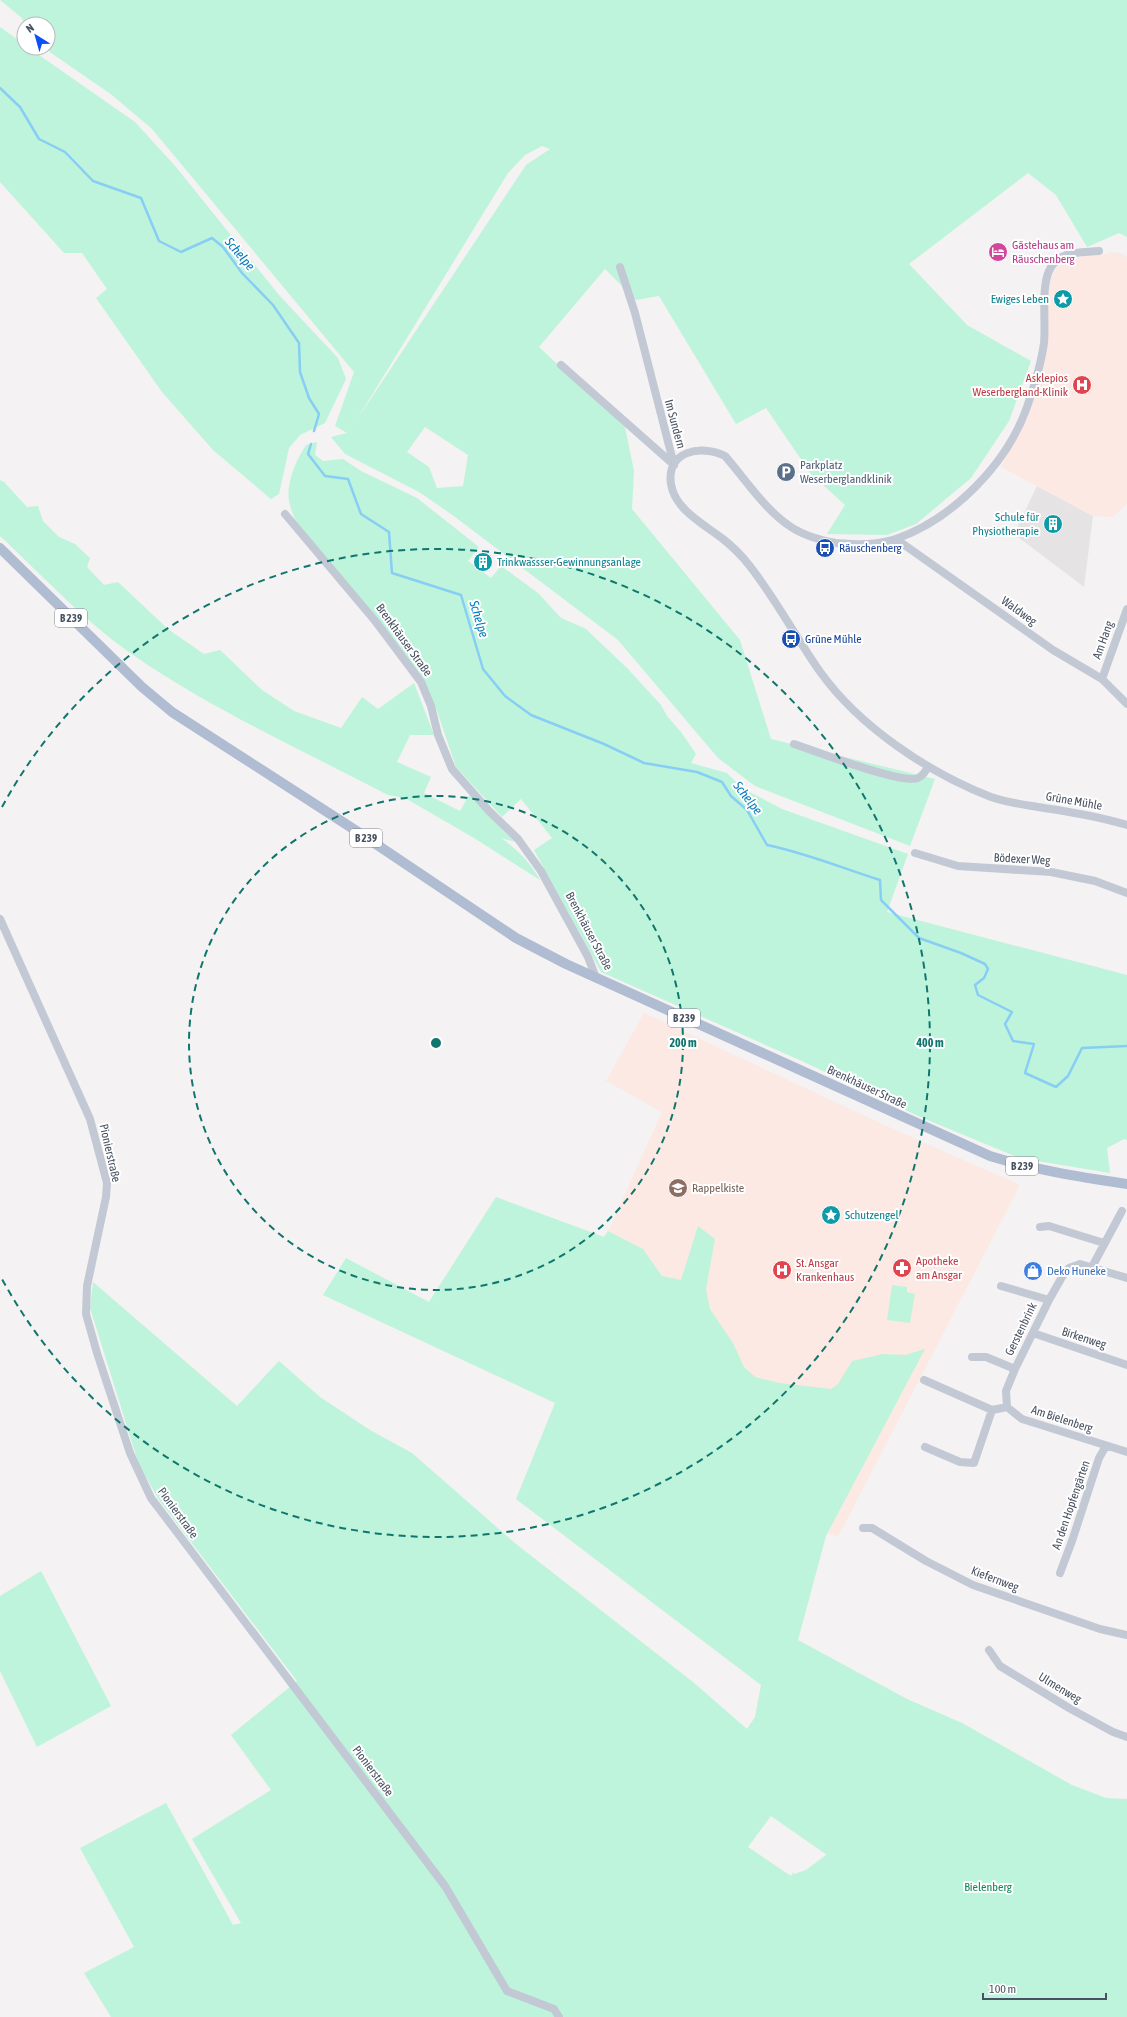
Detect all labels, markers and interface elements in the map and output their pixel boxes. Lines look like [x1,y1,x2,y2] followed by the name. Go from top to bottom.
[16,16,56,56] north arrow
[24,21,36,35] text: N
[221,234,258,273] water label: Schelpe
[1012,238,1075,266] place label: Gästehaus am Räuschenberg
[987,241,1009,263] hotel icon: Gästehaus am Räuschenberg
[1052,288,1074,310] place icon: Ewiges Leben
[991,292,1049,306] place label: Ewiges Leben
[973,371,1069,399] place label: Asklepios Weserbergland-Klinik
[1071,374,1093,396] hospital icon: Asklepios Weserbergland-Klinik
[662,398,688,450] street label: Im Sundern
[800,458,893,486] place label: Parkplatz Weserberglandklinik
[775,461,797,483] parking icon: Parkplatz Weserberglandklinik
[972,510,1039,538] place label: Schule für Physiotherapie
[1042,513,1064,535] building icon: Schule für Physiotherapie
[814,537,836,559] bus stop icon: Räuschenberg
[839,541,902,555] place label: Räuschenberg
[472,551,494,573] building icon: Trinkwassser-Gewinnungsanlage
[497,555,641,569] place label: Trinkwassser-Gewinnungsanlage
[999,593,1040,629] street label: Waldweg
[466,598,492,639] water label: Schelpe
[373,601,435,679] street label: Brenkhäuser Straße
[55,609,87,627] road number: B 239
[1090,618,1117,661] street label: Am Hang
[780,628,802,650] bus stop icon: Grüne Mühle
[805,632,862,646] place label: Grüne Mühle
[730,778,766,818] water label: Schelpe
[1045,789,1103,813] street label: Grüne Mühle
[350,829,382,847] road number: B 239
[993,851,1051,868] street label: Bödexer Weg
[563,890,615,972] street label: Brenkhäuser Straße
[668,1009,700,1027] road number: B 239
[429,1036,443,1050] centre of rings
[669,1036,697,1050] text: 200 m
[915,1036,944,1050] text: 400 m
[825,1062,909,1112] street label: Brenkhäuser Straße
[97,1123,123,1183] street label: Pionierstraße
[1006,1157,1038,1175] road number: B 239
[667,1177,689,1199] school or university icon: Rappelkiste
[692,1181,744,1195] place label: Rappelkiste
[820,1204,842,1226] place icon: Schutzengel
[845,1208,899,1222] place label: Schutzengel
[916,1254,962,1282] place label: Apotheke am Ansgar
[796,1256,854,1284] place label: St. Ansgar Krankenhaus
[891,1257,913,1279] pharmacy icon: Apotheke am Ansgar
[771,1259,793,1281] hospital icon: St. Ansgar Krankenhaus
[1022,1260,1044,1282] shop icon: Deko Huneke
[1047,1264,1106,1278] place label: Deko Huneke
[1002,1300,1040,1358] street label: Gerstenbrink
[1060,1324,1109,1352] street label: Birkenweg
[1029,1402,1095,1436] street label: Am Bielenberg
[1049,1459,1093,1551] street label: An den Hopfengärten
[155,1485,201,1541] street label: Pionierstraße
[969,1564,1022,1595] street label: Kiefernweg
[1036,1670,1085,1707] street label: Ulmenweg
[350,1743,396,1799] street label: Pionierstraße
[964,1880,1013,1894] park label: Bielenberg
[983,1975,1106,2001] scale bar
[989,1982,1016,1996] text: 100 m

